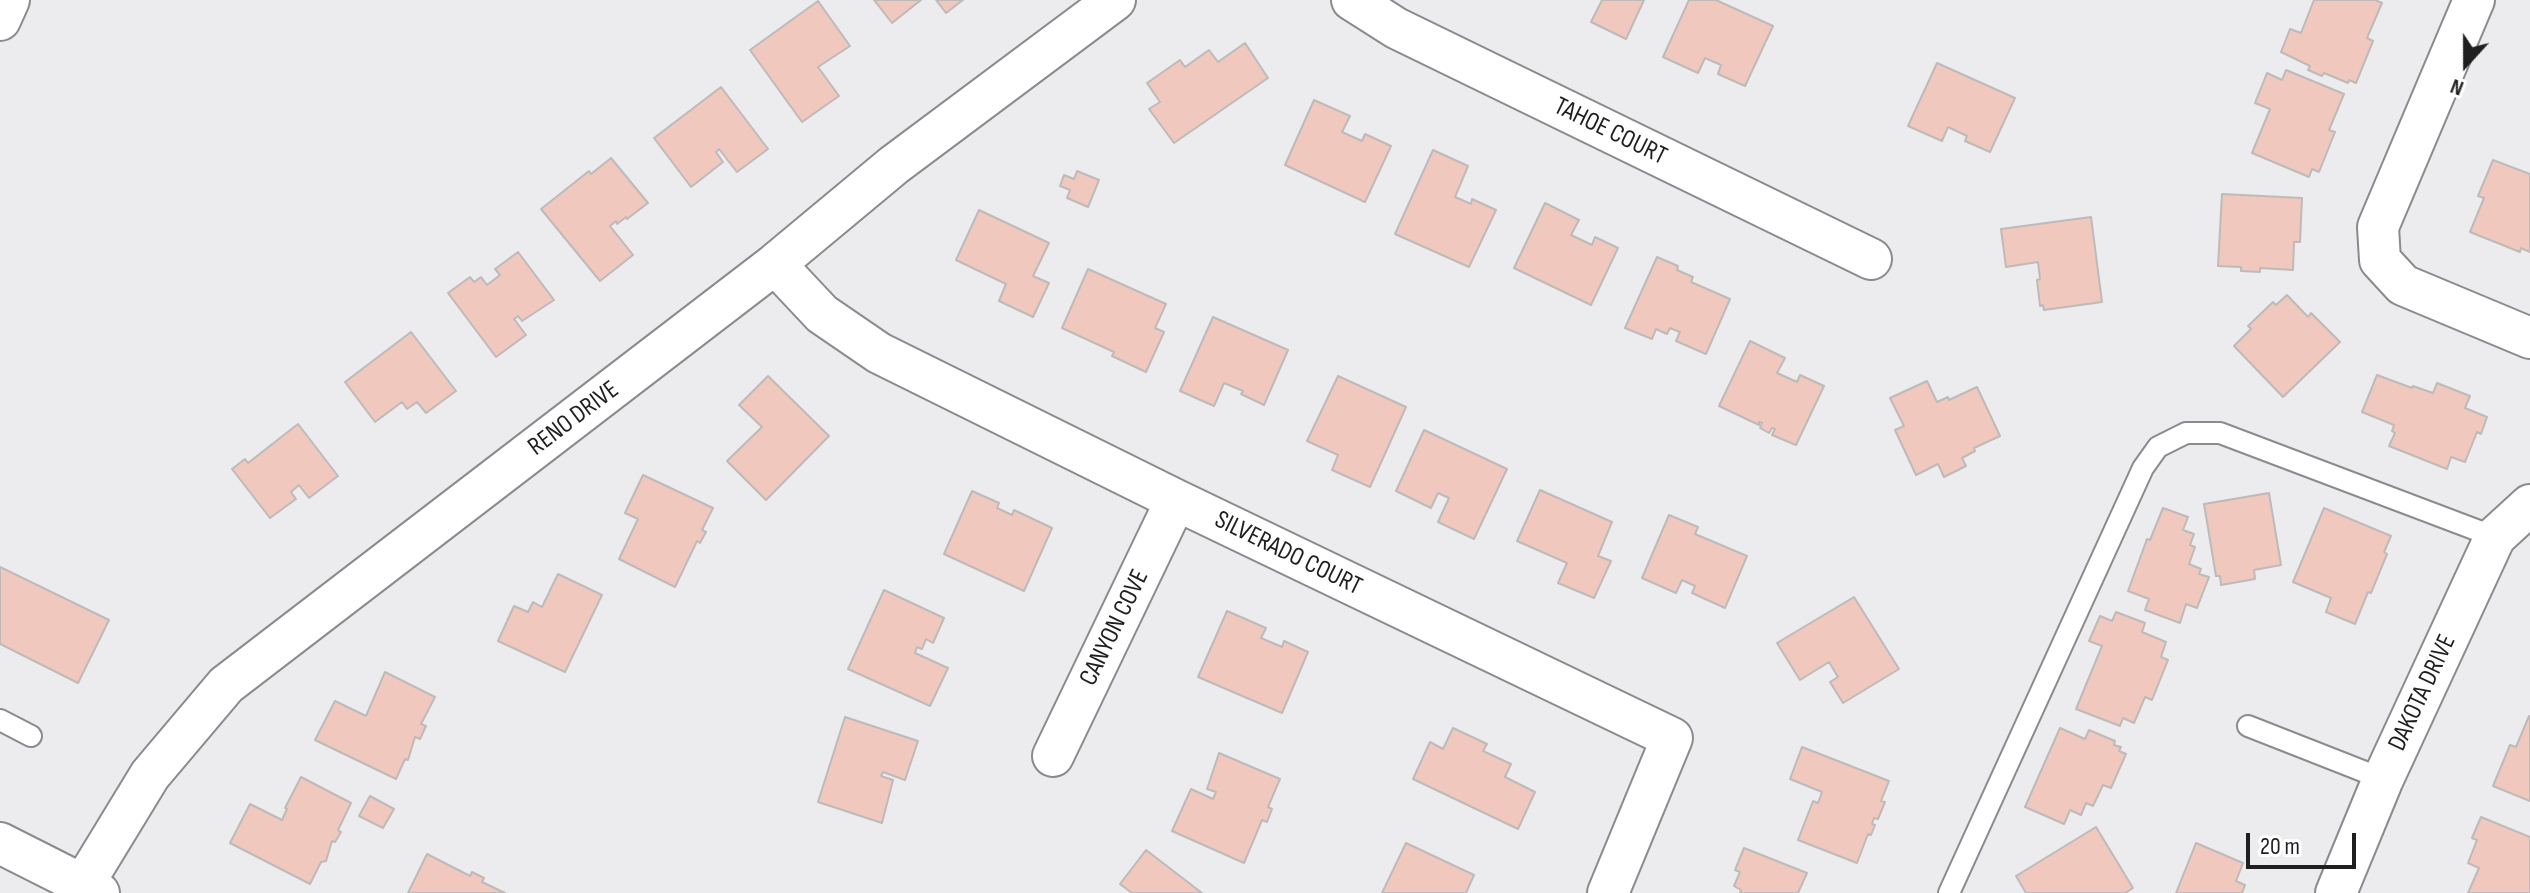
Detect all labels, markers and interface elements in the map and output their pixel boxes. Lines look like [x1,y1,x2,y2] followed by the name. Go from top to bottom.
[2426,24,2506,104] north arrow
[2447,72,2468,102] text: N
[1548,91,1672,173] street label: TAHOE COURT
[523,375,625,463] street label: RENO DRIVE
[1209,505,1367,603] street label: SILVERADO COURT
[1074,565,1156,691] street label: CANYON COVE
[2383,630,2463,756] street label: DAKOTA DRIVE
[2250,817,2360,867] scale bar
[2260,832,2300,861] text: 20 m

